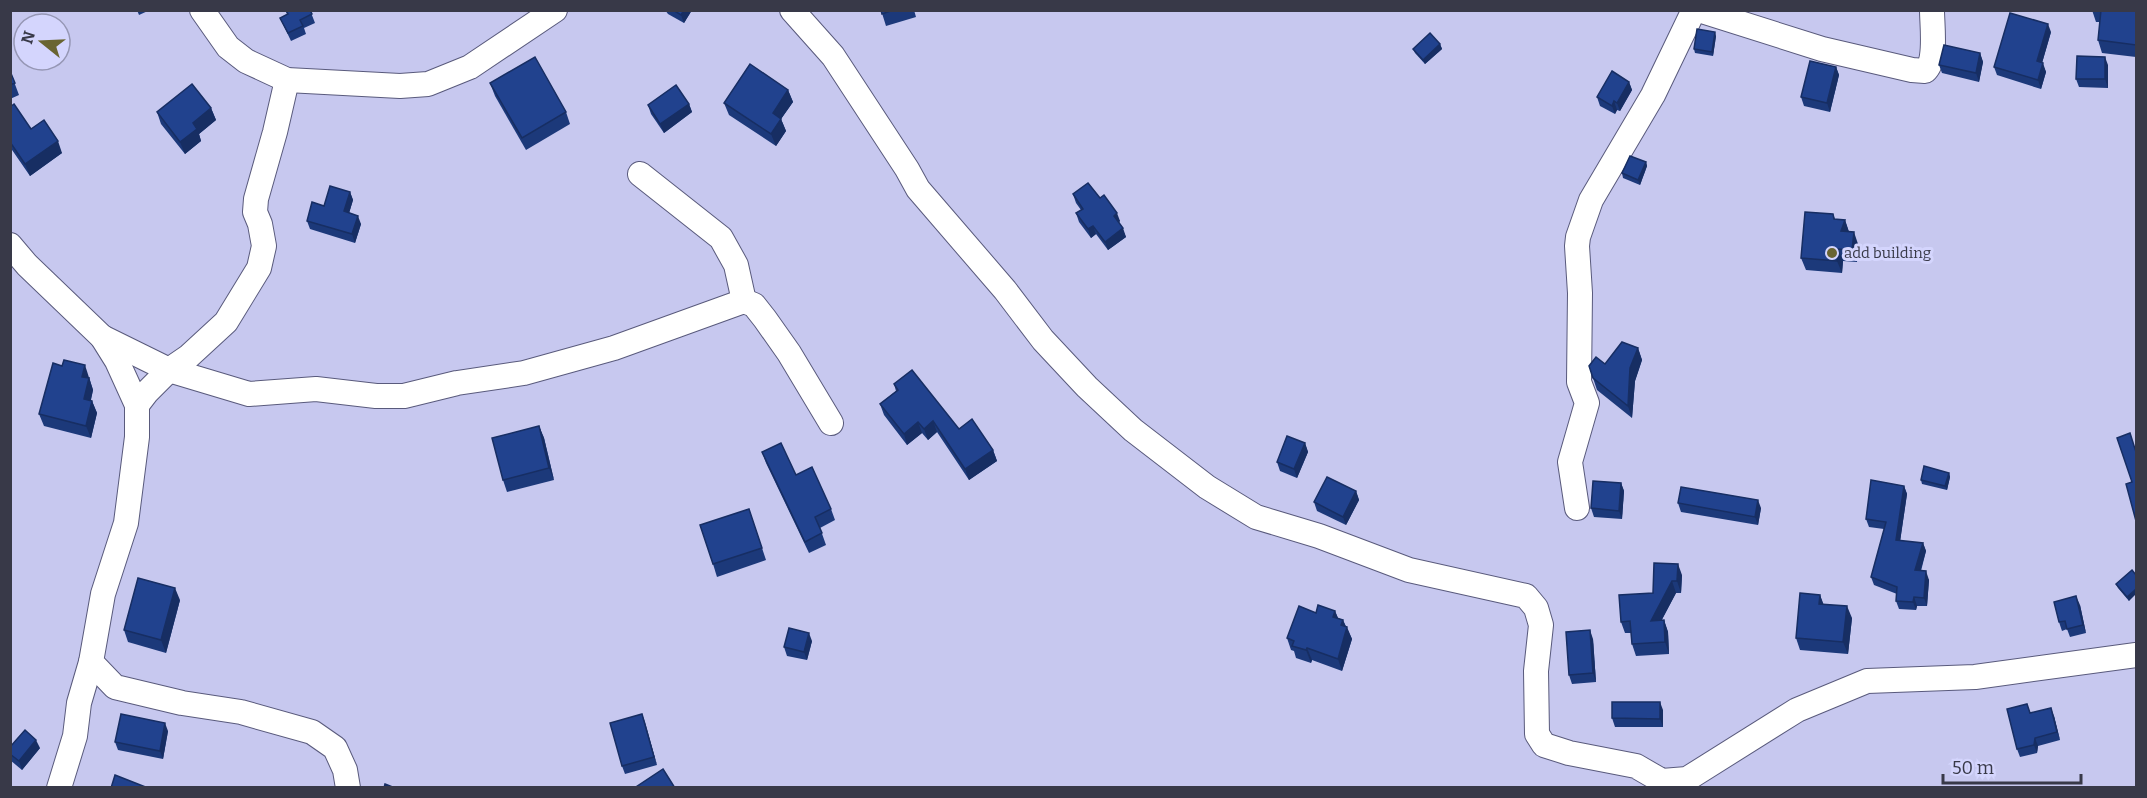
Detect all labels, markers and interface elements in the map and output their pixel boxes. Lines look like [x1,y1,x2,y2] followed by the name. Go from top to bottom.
[12,12,72,72] north arrow
[17,29,39,46] text: N
[1844,244,1931,262] place label: add building
[1825,246,1839,260] marker: add building
[1943,747,2081,785] scale bar
[1952,757,1994,779] text: 50 m

